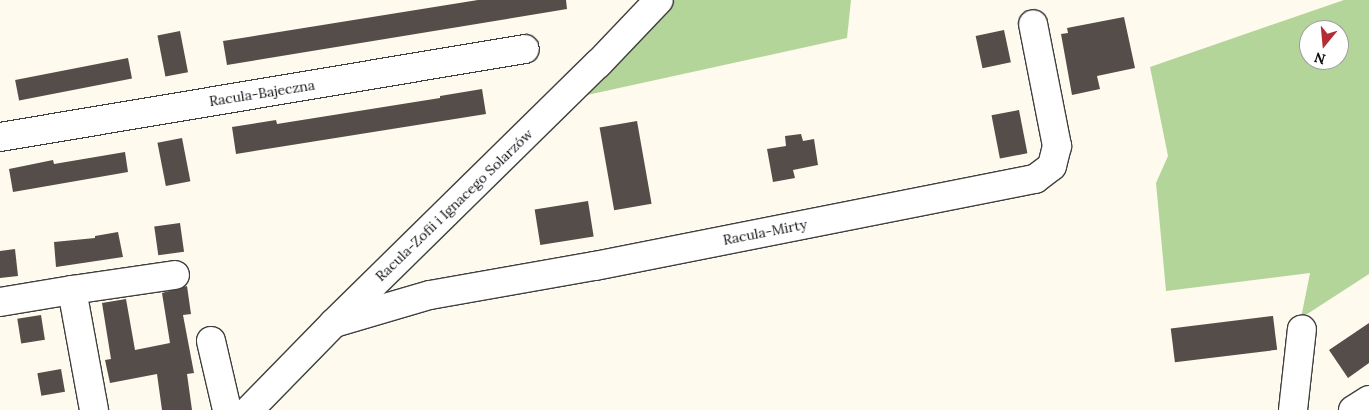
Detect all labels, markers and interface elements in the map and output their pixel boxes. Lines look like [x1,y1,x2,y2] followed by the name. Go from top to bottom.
[1299,20,1349,70] north arrow
[1312,48,1328,69] text: N
[208,76,316,110] street label: Racula-Bajeczna
[372,125,536,285] street label: Racula-Zofii i Ignacego Solarzów
[722,216,808,248] street label: Racula-Mirty

